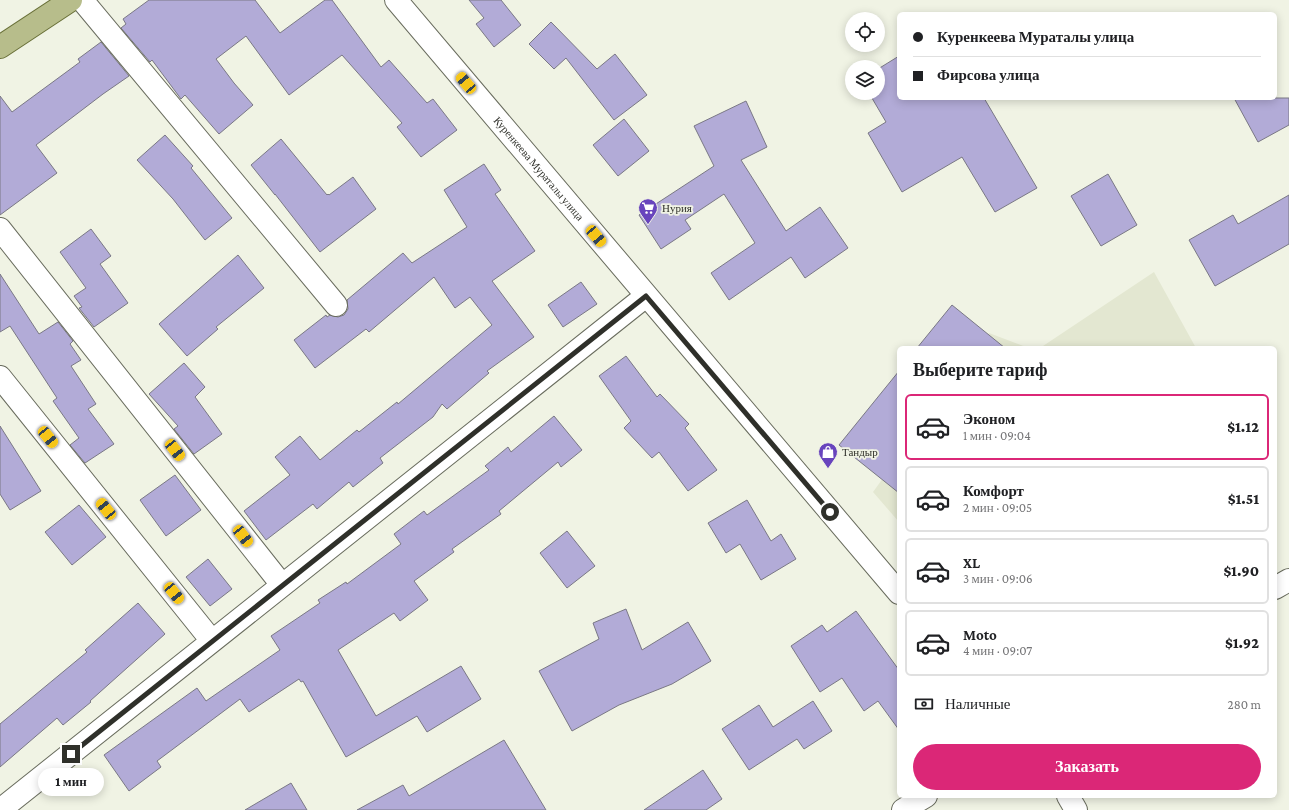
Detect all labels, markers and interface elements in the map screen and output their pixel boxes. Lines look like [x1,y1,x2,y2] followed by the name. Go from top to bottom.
[845,12,885,100] map controls
[845,12,885,52] button: locate
[937,29,1134,45] text: Куренкеева Мураталы улица
[845,60,885,100] button: layers
[937,67,1039,83] text: Фирсова улица
[454,70,478,96] car
[492,114,586,223] street label: Куренкеева Мураталы улица
[637,197,659,225] supermarket icon: Нурия
[662,202,692,214] place label: Нурия
[584,223,608,249] car
[913,360,1047,380] text: Выберите тариф
[915,409,951,445] icon: car
[963,411,1015,427] text: Эконом
[1227,419,1259,435] text: $1.12
[36,424,60,450] car
[963,428,1031,443] text: 1 мин · 09:04
[163,437,187,463] car
[817,441,839,469] shop icon: Тандыр
[842,446,878,458] place label: Тандыр
[915,481,951,517] icon: car
[963,483,1024,499] text: Комфорт
[1228,491,1259,507] text: $1.51
[94,496,118,522] car
[963,500,1032,515] text: 2 мин · 09:05
[821,503,839,521] route start
[231,523,255,549] car
[915,553,951,589] icon: car
[963,555,980,571] text: XL
[1223,563,1259,579] text: $1.90
[963,571,1033,586] text: 3 мин · 09:06
[162,580,186,606] car
[915,625,951,661] icon: car
[963,627,997,643] text: Moto
[1225,635,1259,651] text: $1.92
[963,643,1032,658] text: 4 мин · 09:07
[913,693,935,715] icon: cash
[945,696,1010,712] text: Наличные
[1228,697,1261,712] text: 280 m
[913,744,1261,790] button: Заказать
[62,745,80,763] route end
[38,768,104,796] callout: 1 мин
[55,774,87,789] text: 1 мин

